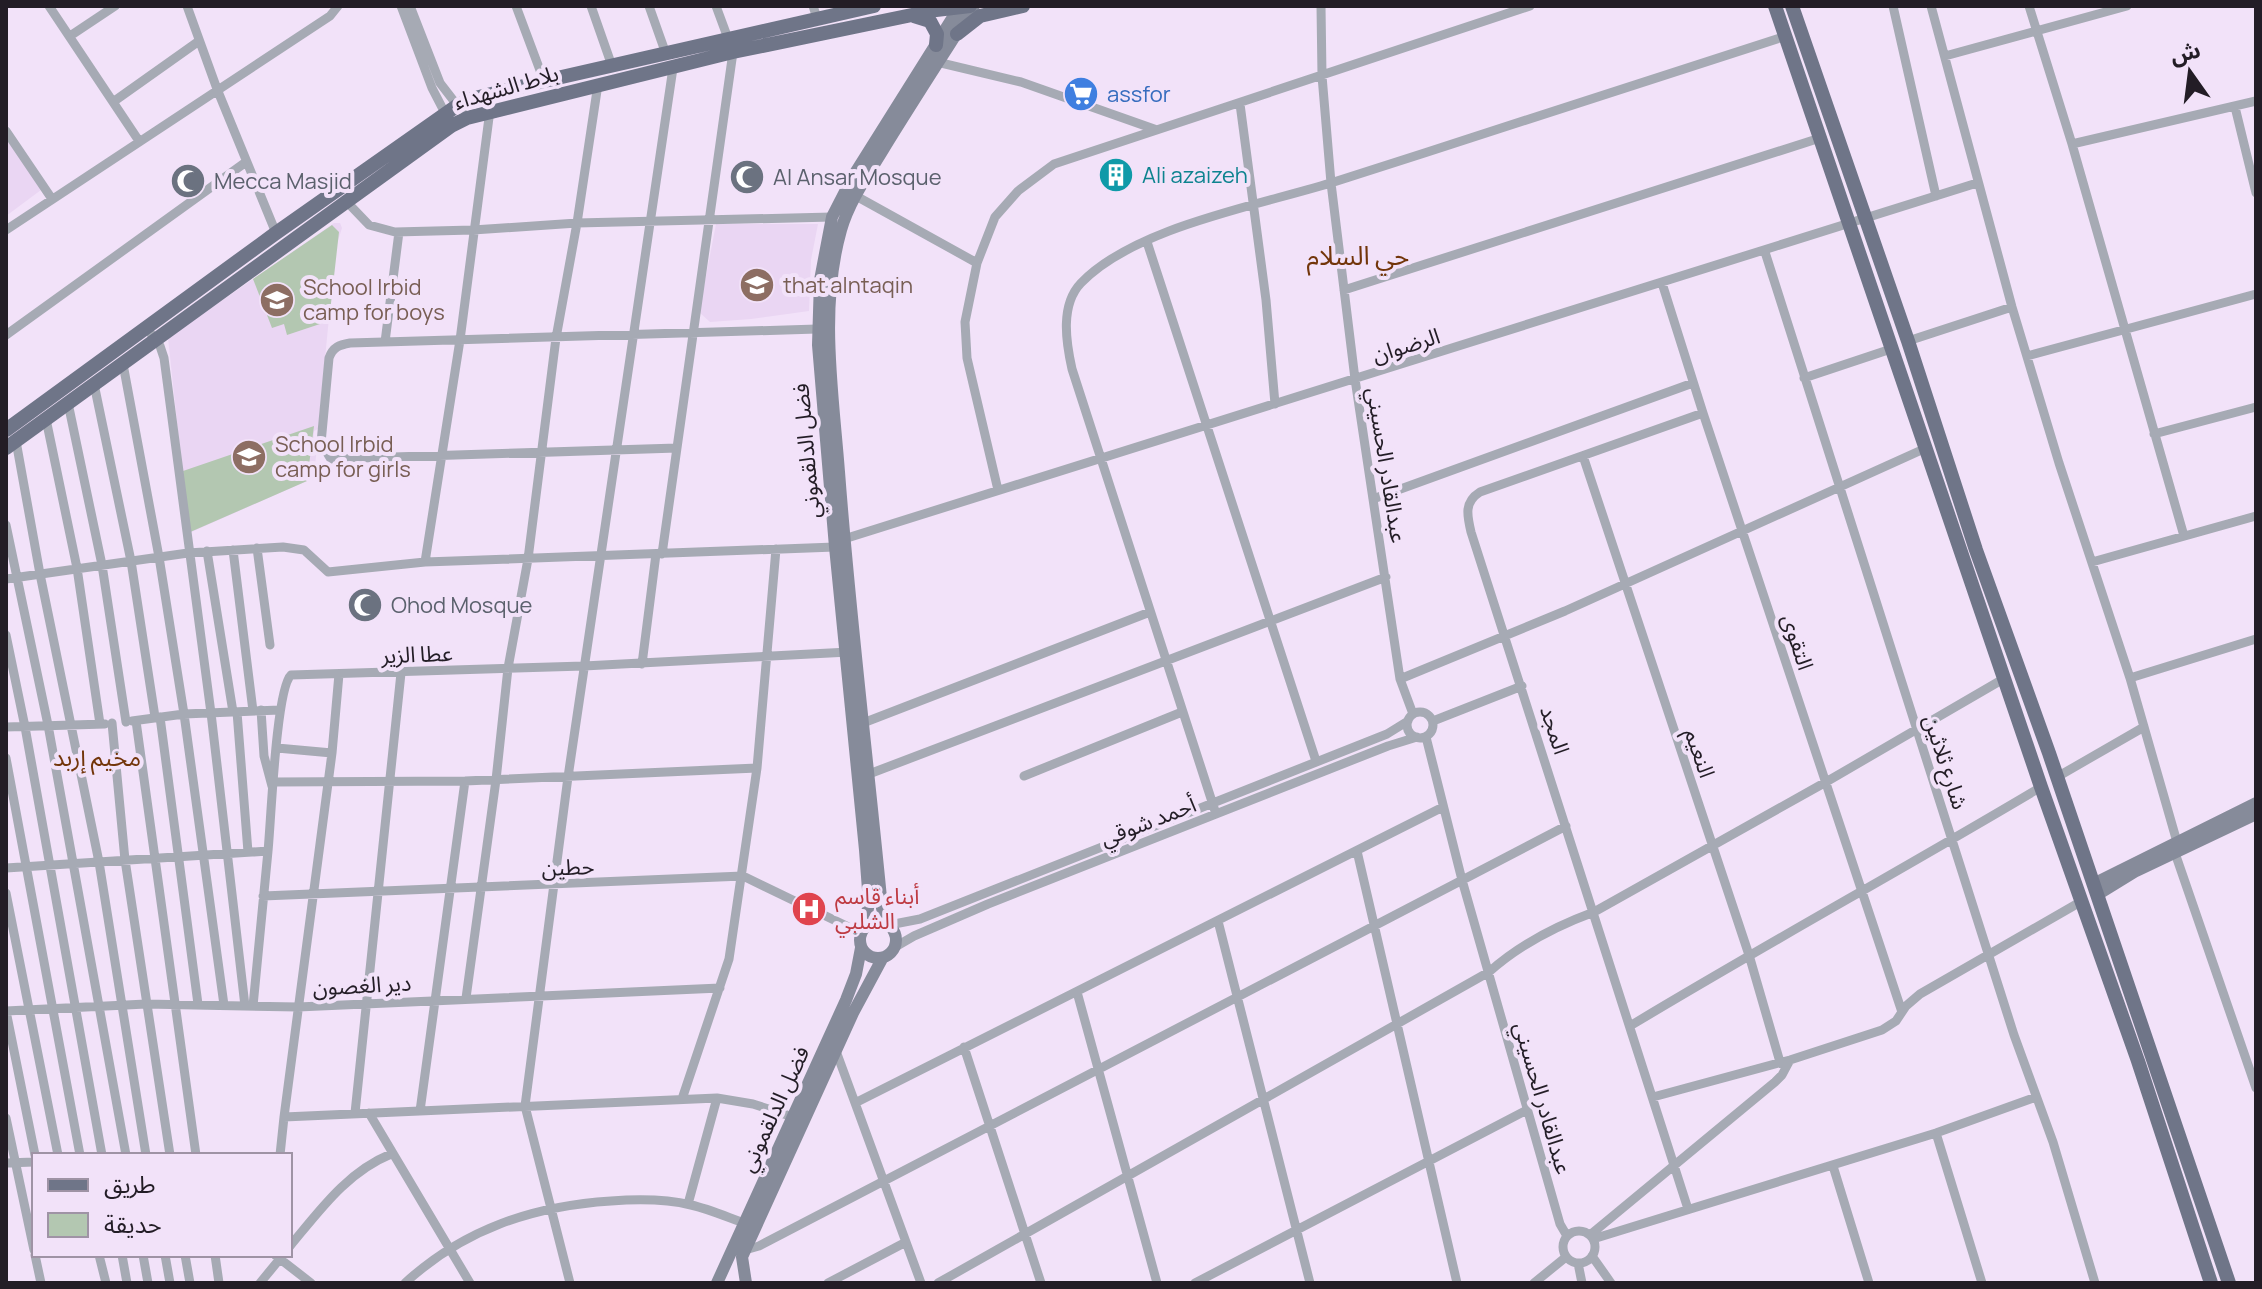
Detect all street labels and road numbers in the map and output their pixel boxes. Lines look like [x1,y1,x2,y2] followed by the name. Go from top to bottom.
[450,58,562,116] street label: بلاط الشهداء
[1368,320,1444,370] street label: الرضوان
[785,382,829,520] street label: فضل الدلقموني
[1358,385,1414,545] street label: عبدالقادر الحسيني
[1775,610,1821,674] street label: التقوى
[380,638,453,670] street label: عطا الزير
[1533,702,1577,758] street label: المجد
[1915,711,1975,814] street label: شارع ثلاثين
[1676,724,1722,782] street label: النعيم
[1096,789,1201,855] street label: أحمد شوقي
[541,851,595,883] street label: حطين
[312,967,412,1003] street label: دير الغصون
[1505,1018,1579,1178] street label: عبدالقادر الحسيني
[732,1041,818,1178] street label: فضل الدلقموني

